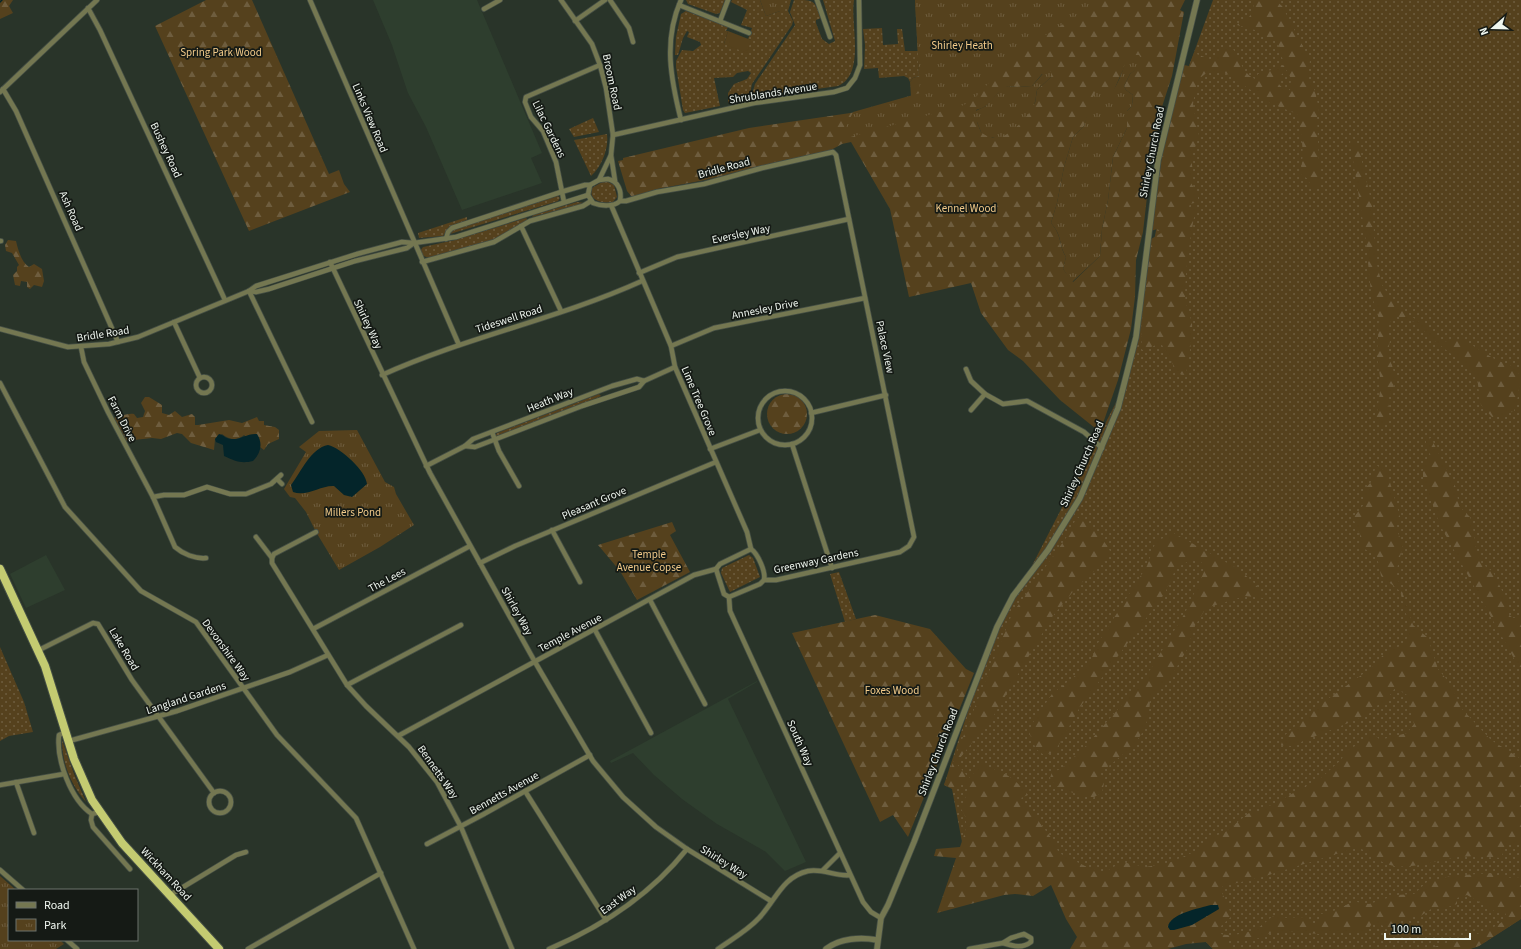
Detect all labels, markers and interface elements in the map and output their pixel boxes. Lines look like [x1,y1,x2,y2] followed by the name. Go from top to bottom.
[1473,8,1513,48] north arrow
[1476,25,1492,37] text: N
[931,38,993,53] park label: Shirley Heath
[180,45,262,60] park label: Spring Park Wood
[599,53,625,111] street label: Broom Road
[728,79,819,107] street label: Shrublands Avenue
[349,81,391,155] street label: Links View Road
[529,98,569,160] street label: Lilac Gardens
[1136,105,1168,199] street label: Shirley Church Road
[147,120,185,180] street label: Bushey Road
[696,154,752,182] street label: Bridle Road
[55,188,87,234] street label: Ash Road
[936,201,996,216] park label: Kennel Wood
[710,220,772,248] street label: Eversley Way
[730,295,800,323] street label: Annesley Drive
[350,297,386,351] street label: Shirley Way
[474,301,544,337] street label: Tideswell Road
[872,319,898,375] street label: Palace View
[76,322,130,346] street label: Bridle Road
[678,364,721,438] street label: Lime Tree Grove
[525,384,575,416] street label: Heath Way
[104,394,140,445] street label: Farm Drive
[1056,419,1108,509] street label: Shirley Church Road
[559,482,629,523] street label: Pleasant Grove
[325,505,381,520] park label: Millers Pond
[772,545,860,577] street label: Greenway Gardens
[617,547,682,575] park label: Temple Avenue Copse
[366,564,409,596] street label: The Lees
[498,584,536,638] street label: Shirley Way
[535,610,605,656] street label: Temple Avenue
[198,616,254,684] street label: Devonshire Way
[105,625,143,673] street label: Lake Road
[144,678,228,718] street label: Langland Gardens
[865,683,919,698] park label: Foxes Wood
[914,706,962,798] street label: Shirley Church Road
[783,718,817,768] street label: South Way
[414,742,462,802] street label: Bennetts Way
[467,767,542,818] street label: Bennetts Avenue
[697,842,751,882] street label: Shirley Way
[137,844,195,904] street label: Wickham Road
[597,882,639,918] street label: East Way
[8,889,138,941] legend
[44,897,70,914] text: Road
[1385,915,1470,941] scale bar
[44,917,66,934] text: Park
[1391,921,1421,938] text: 100 m

